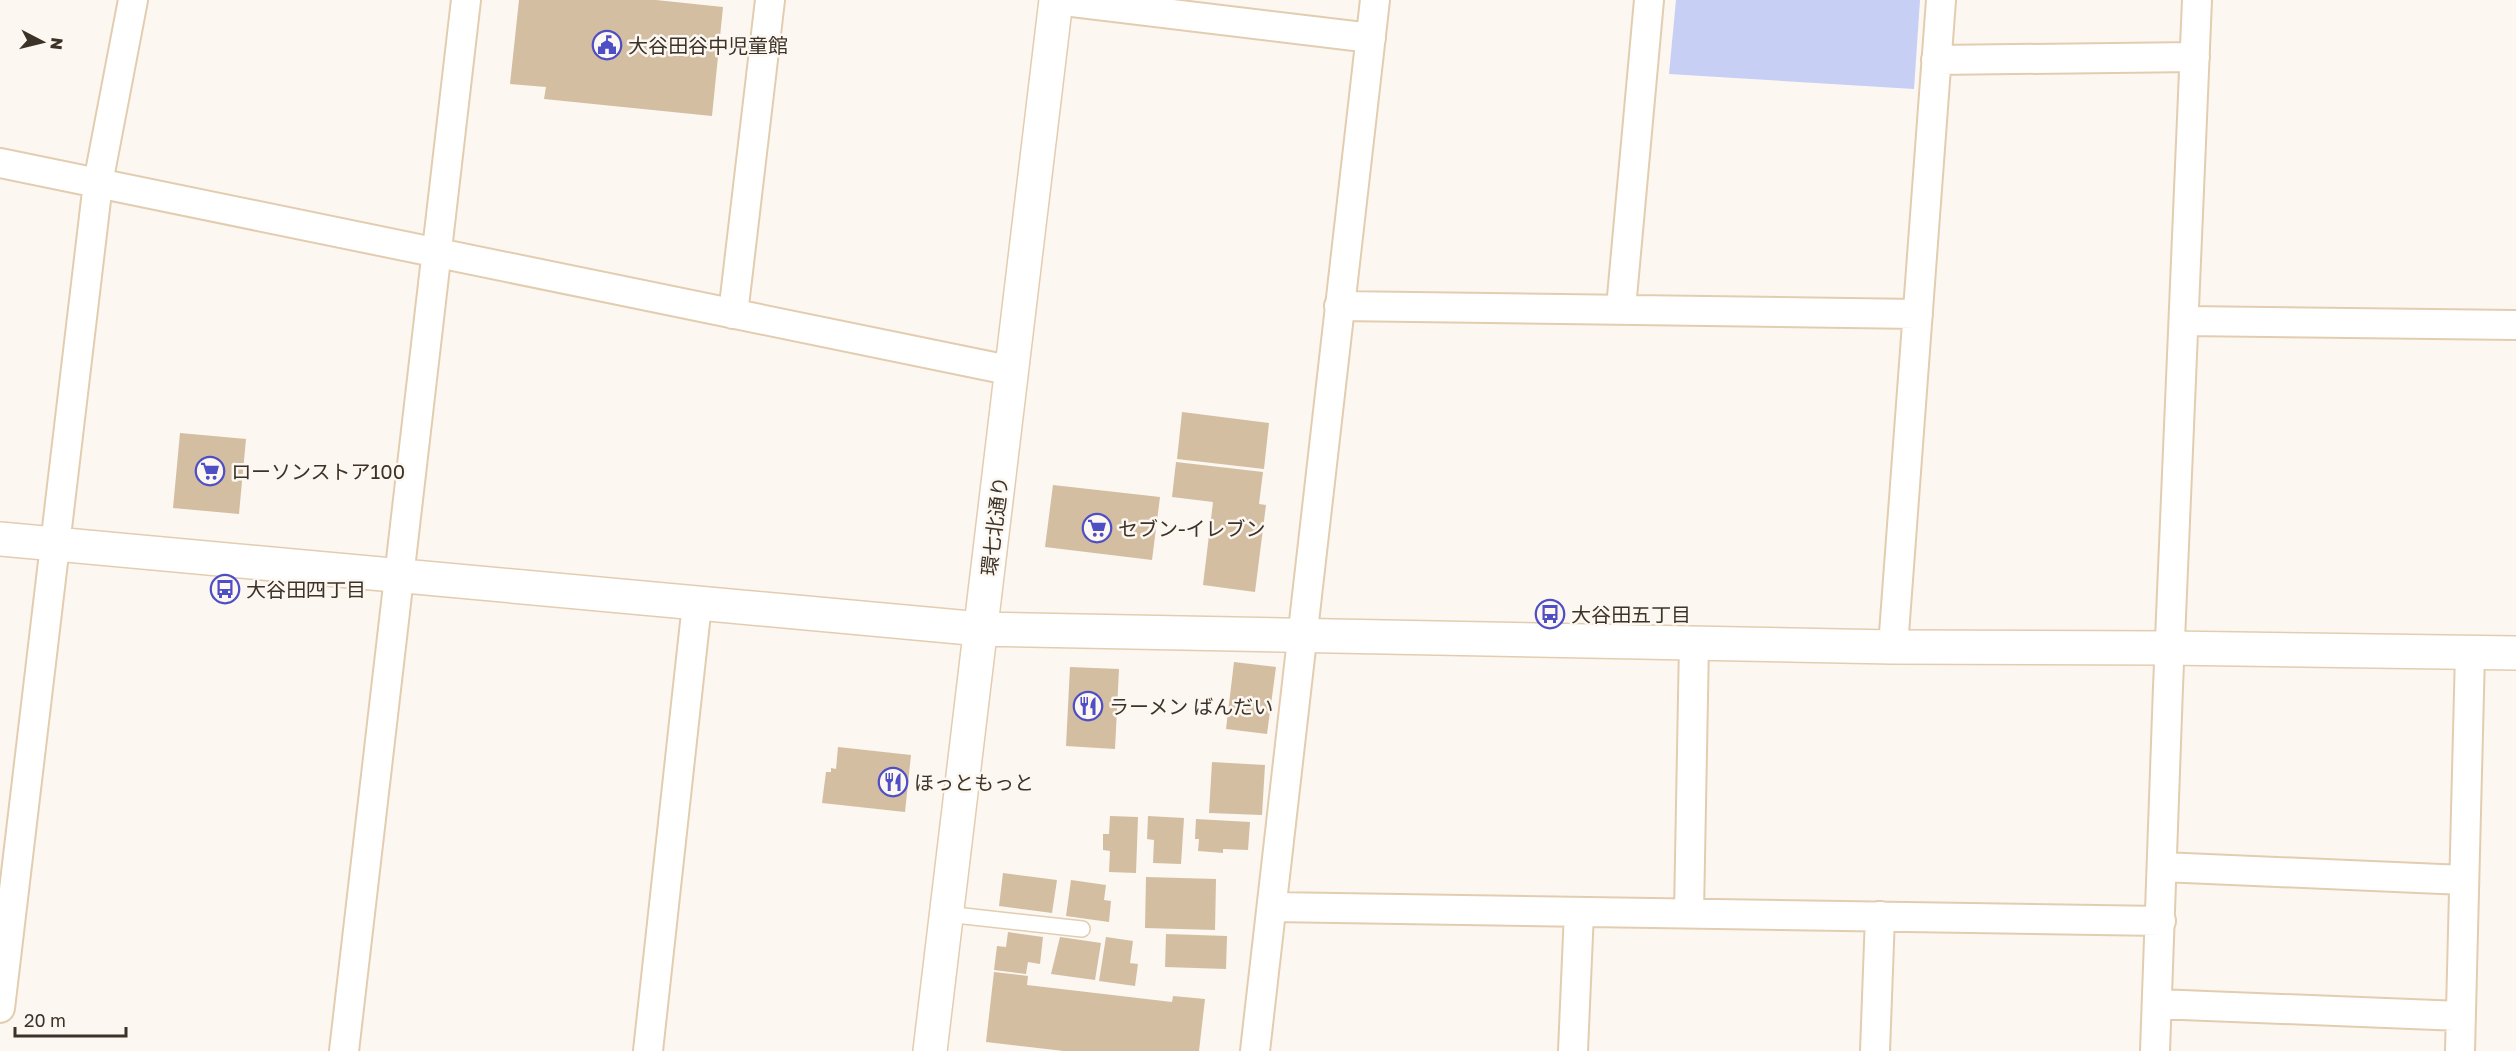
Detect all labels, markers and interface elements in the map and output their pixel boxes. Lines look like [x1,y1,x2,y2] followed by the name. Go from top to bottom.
[12,12,72,72] north arrow
[591,29,623,61] public building icon: 大谷田谷中児童館
[628,33,788,57] place label: 大谷田谷中児童館
[46,37,68,51] text: N
[194,455,226,487] supermarket icon: ローソンストア100
[231,459,405,483] place label: ローソンストア100
[976,475,1012,577] street label: 環七北通り
[1081,512,1113,544] supermarket icon: セブン-イレブン
[1118,516,1266,540] place label: セブン-イレブン
[209,573,241,605] bus stop icon: 大谷田四丁目
[246,577,366,601] place label: 大谷田四丁目
[1534,598,1566,630] bus stop icon: 大谷田五丁目
[1571,602,1691,626] place label: 大谷田五丁目
[1072,690,1104,722] restaurant icon: ラーメン ばんだい
[1109,694,1273,718] place label: ラーメン ばんだい
[877,766,909,798] restaurant icon: ほっともっと
[914,770,1034,794] place label: ほっともっと
[15,1000,126,1038] scale bar
[24,1009,66,1031] text: 20 m

